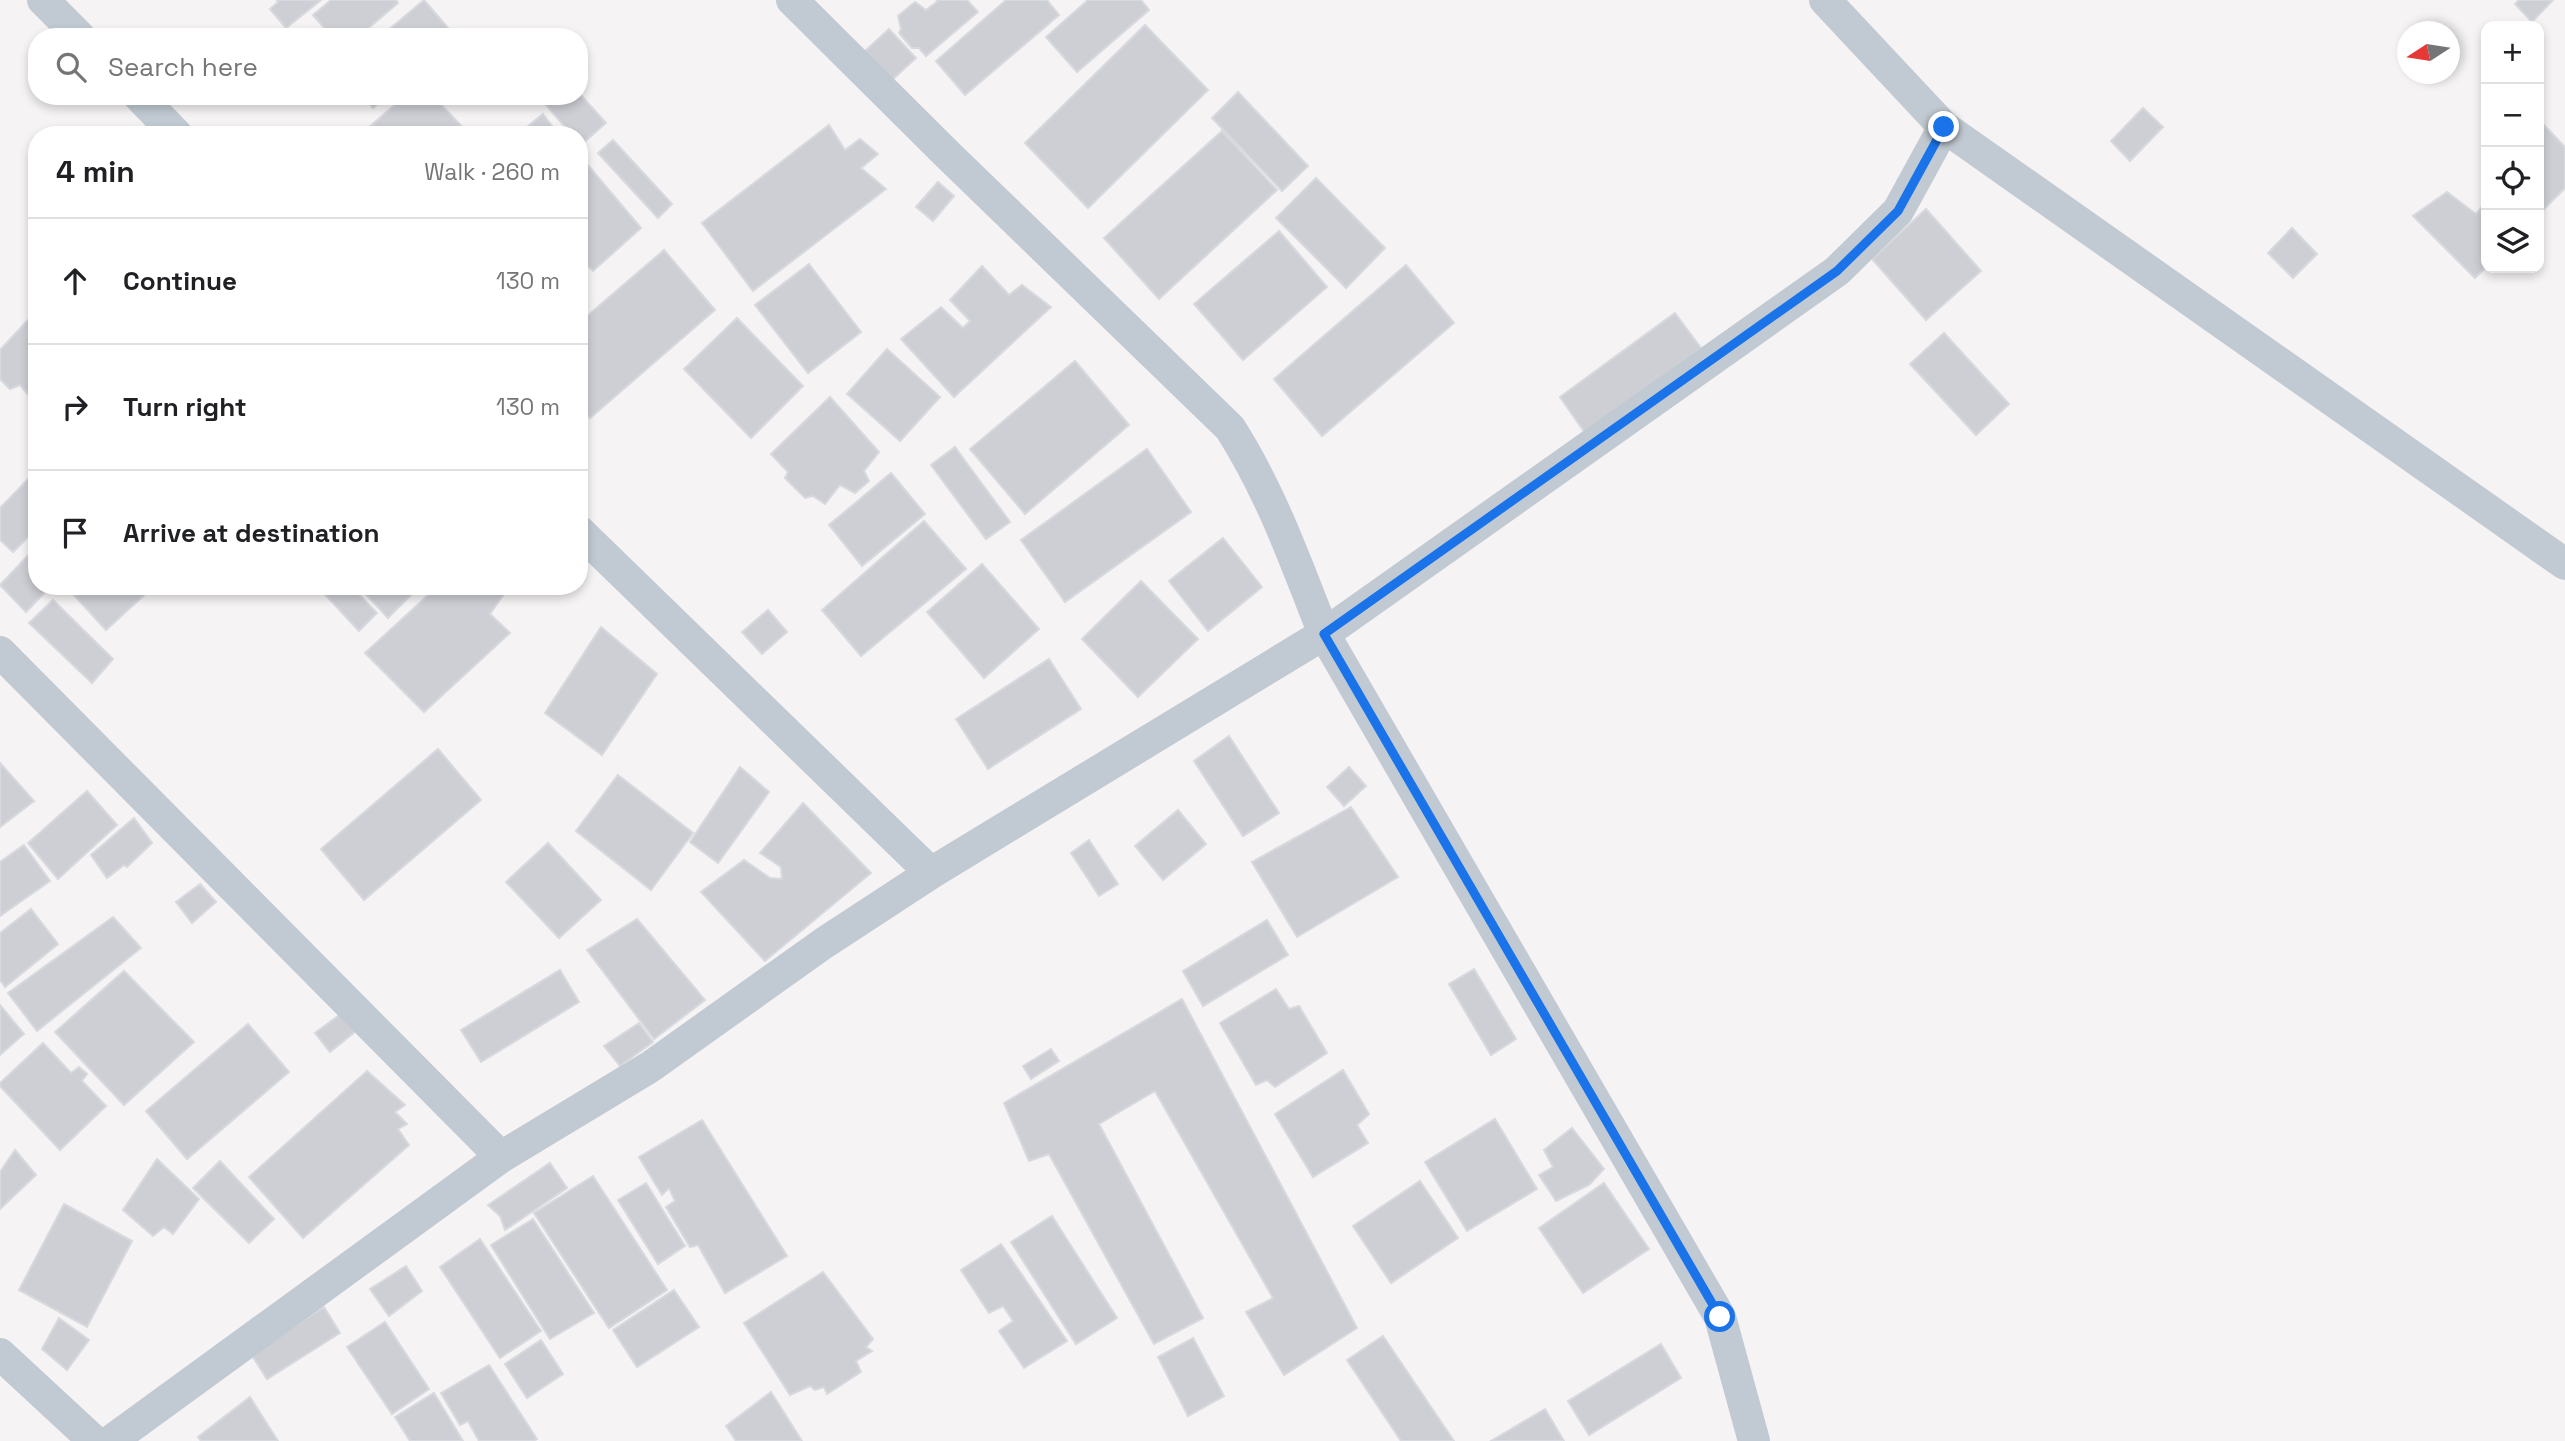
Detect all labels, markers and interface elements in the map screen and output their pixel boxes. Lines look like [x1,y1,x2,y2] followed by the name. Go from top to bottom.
[2397,21,2460,84] north arrow
[2481,21,2544,273] map controls
[2481,21,2544,84] button: +
[28,28,588,105] search box
[52,48,90,86] icon: search
[108,50,258,84] text: Search here
[2481,84,2544,147] button: −
[1928,111,1959,142] route end
[2481,147,2544,210] button: locate
[56,152,135,191] text: 4 min
[424,157,560,187] text: Walk · 260 m
[2481,210,2544,273] button: layers
[56,262,94,300] icon: ahead
[123,264,237,298] text: Continue
[496,266,560,296] text: 130 m
[56,388,94,426] icon: right
[123,390,247,424] text: Turn right
[496,392,560,422] text: 130 m
[56,514,94,552] icon: arrive
[123,516,380,550] text: Arrive at destination
[1704,1301,1735,1332] route start

